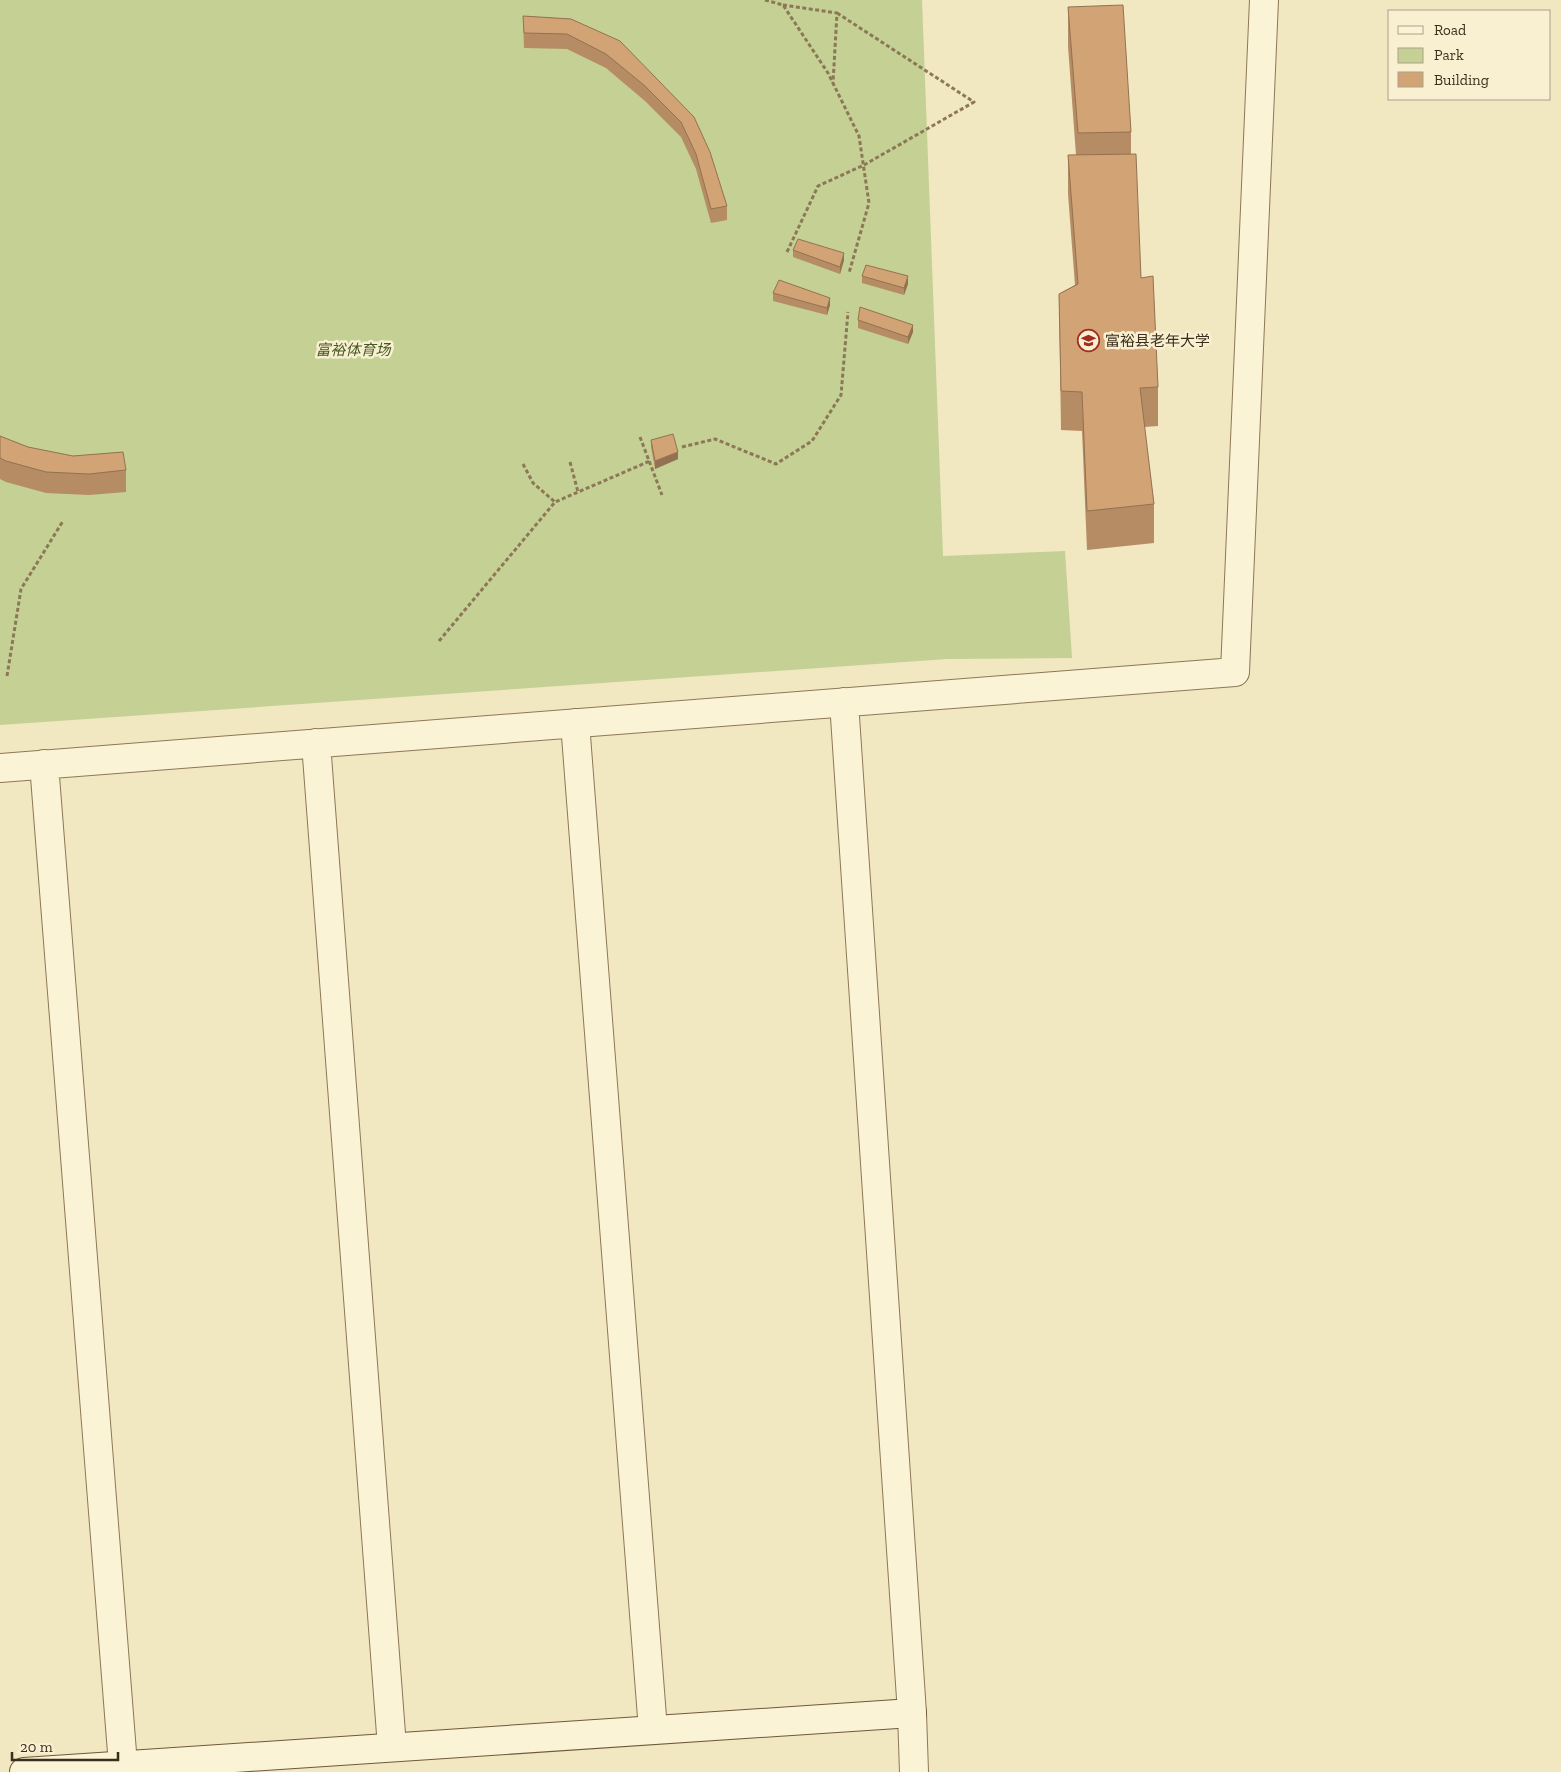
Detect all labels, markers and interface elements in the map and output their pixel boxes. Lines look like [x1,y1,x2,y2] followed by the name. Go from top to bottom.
[1388,10,1551,100] legend
[1434,21,1467,39] text: Road
[1434,46,1464,64] text: Park
[1434,71,1489,89] text: Building
[1077,329,1101,353] school or university icon: 富裕县老年大学
[1105,332,1210,350] place label: 富裕县老年大学
[315,341,392,359] park label: 富裕体育场
[12,1730,119,1762] scale bar
[20,1738,53,1756] text: 20 m

